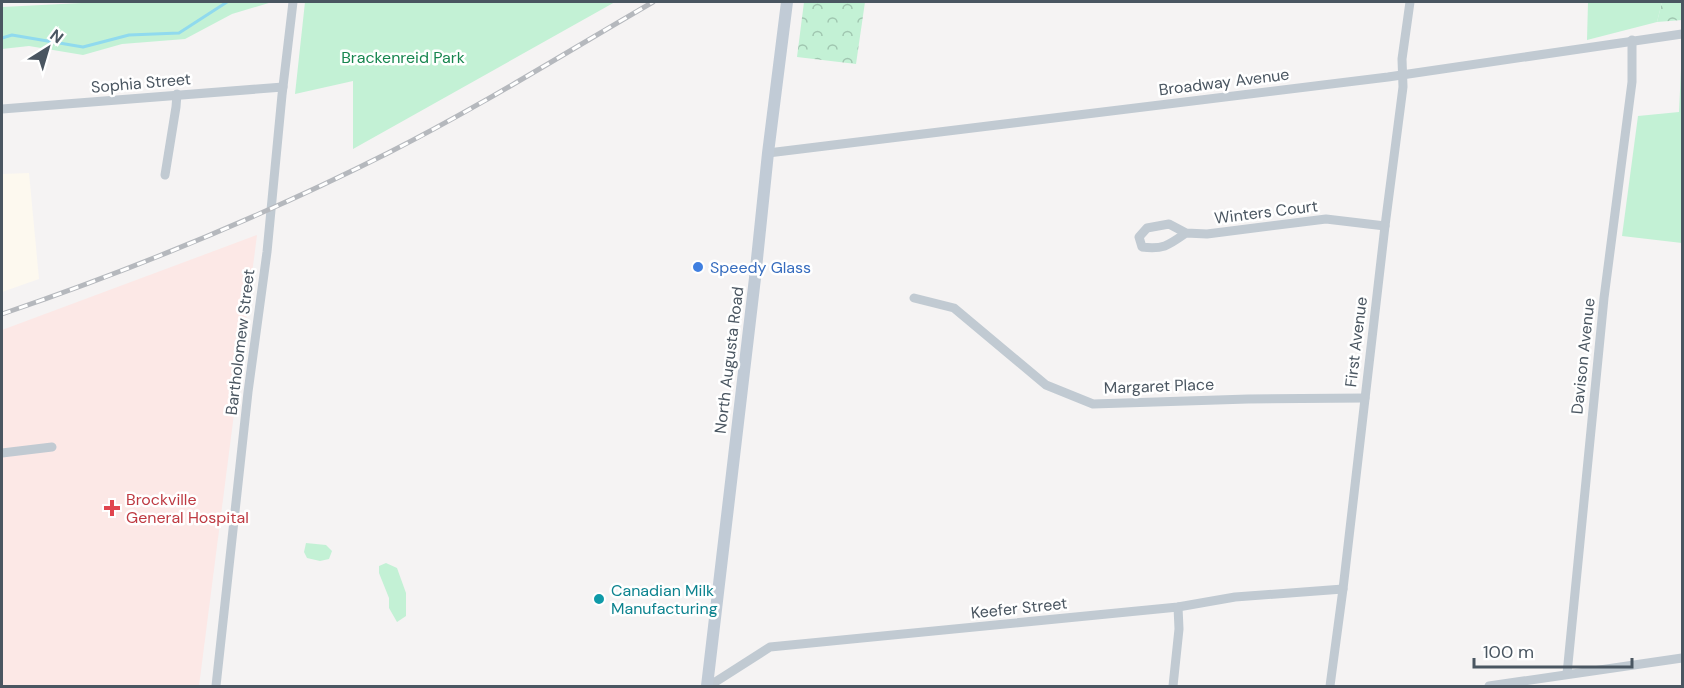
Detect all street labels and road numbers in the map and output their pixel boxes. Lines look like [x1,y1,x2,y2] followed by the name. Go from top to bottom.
[1158,64,1290,100] street label: Broadway Avenue
[90,68,192,98] street label: Sophia Street
[1213,195,1319,229] street label: Winters Court
[221,268,259,416] street label: Bartholomew Street
[710,285,748,435] street label: North Augusta Road
[1340,296,1372,388] street label: First Avenue
[1566,297,1600,415] street label: Davison Avenue
[1104,374,1214,398] street label: Margaret Place
[970,593,1068,623] street label: Keefer Street

